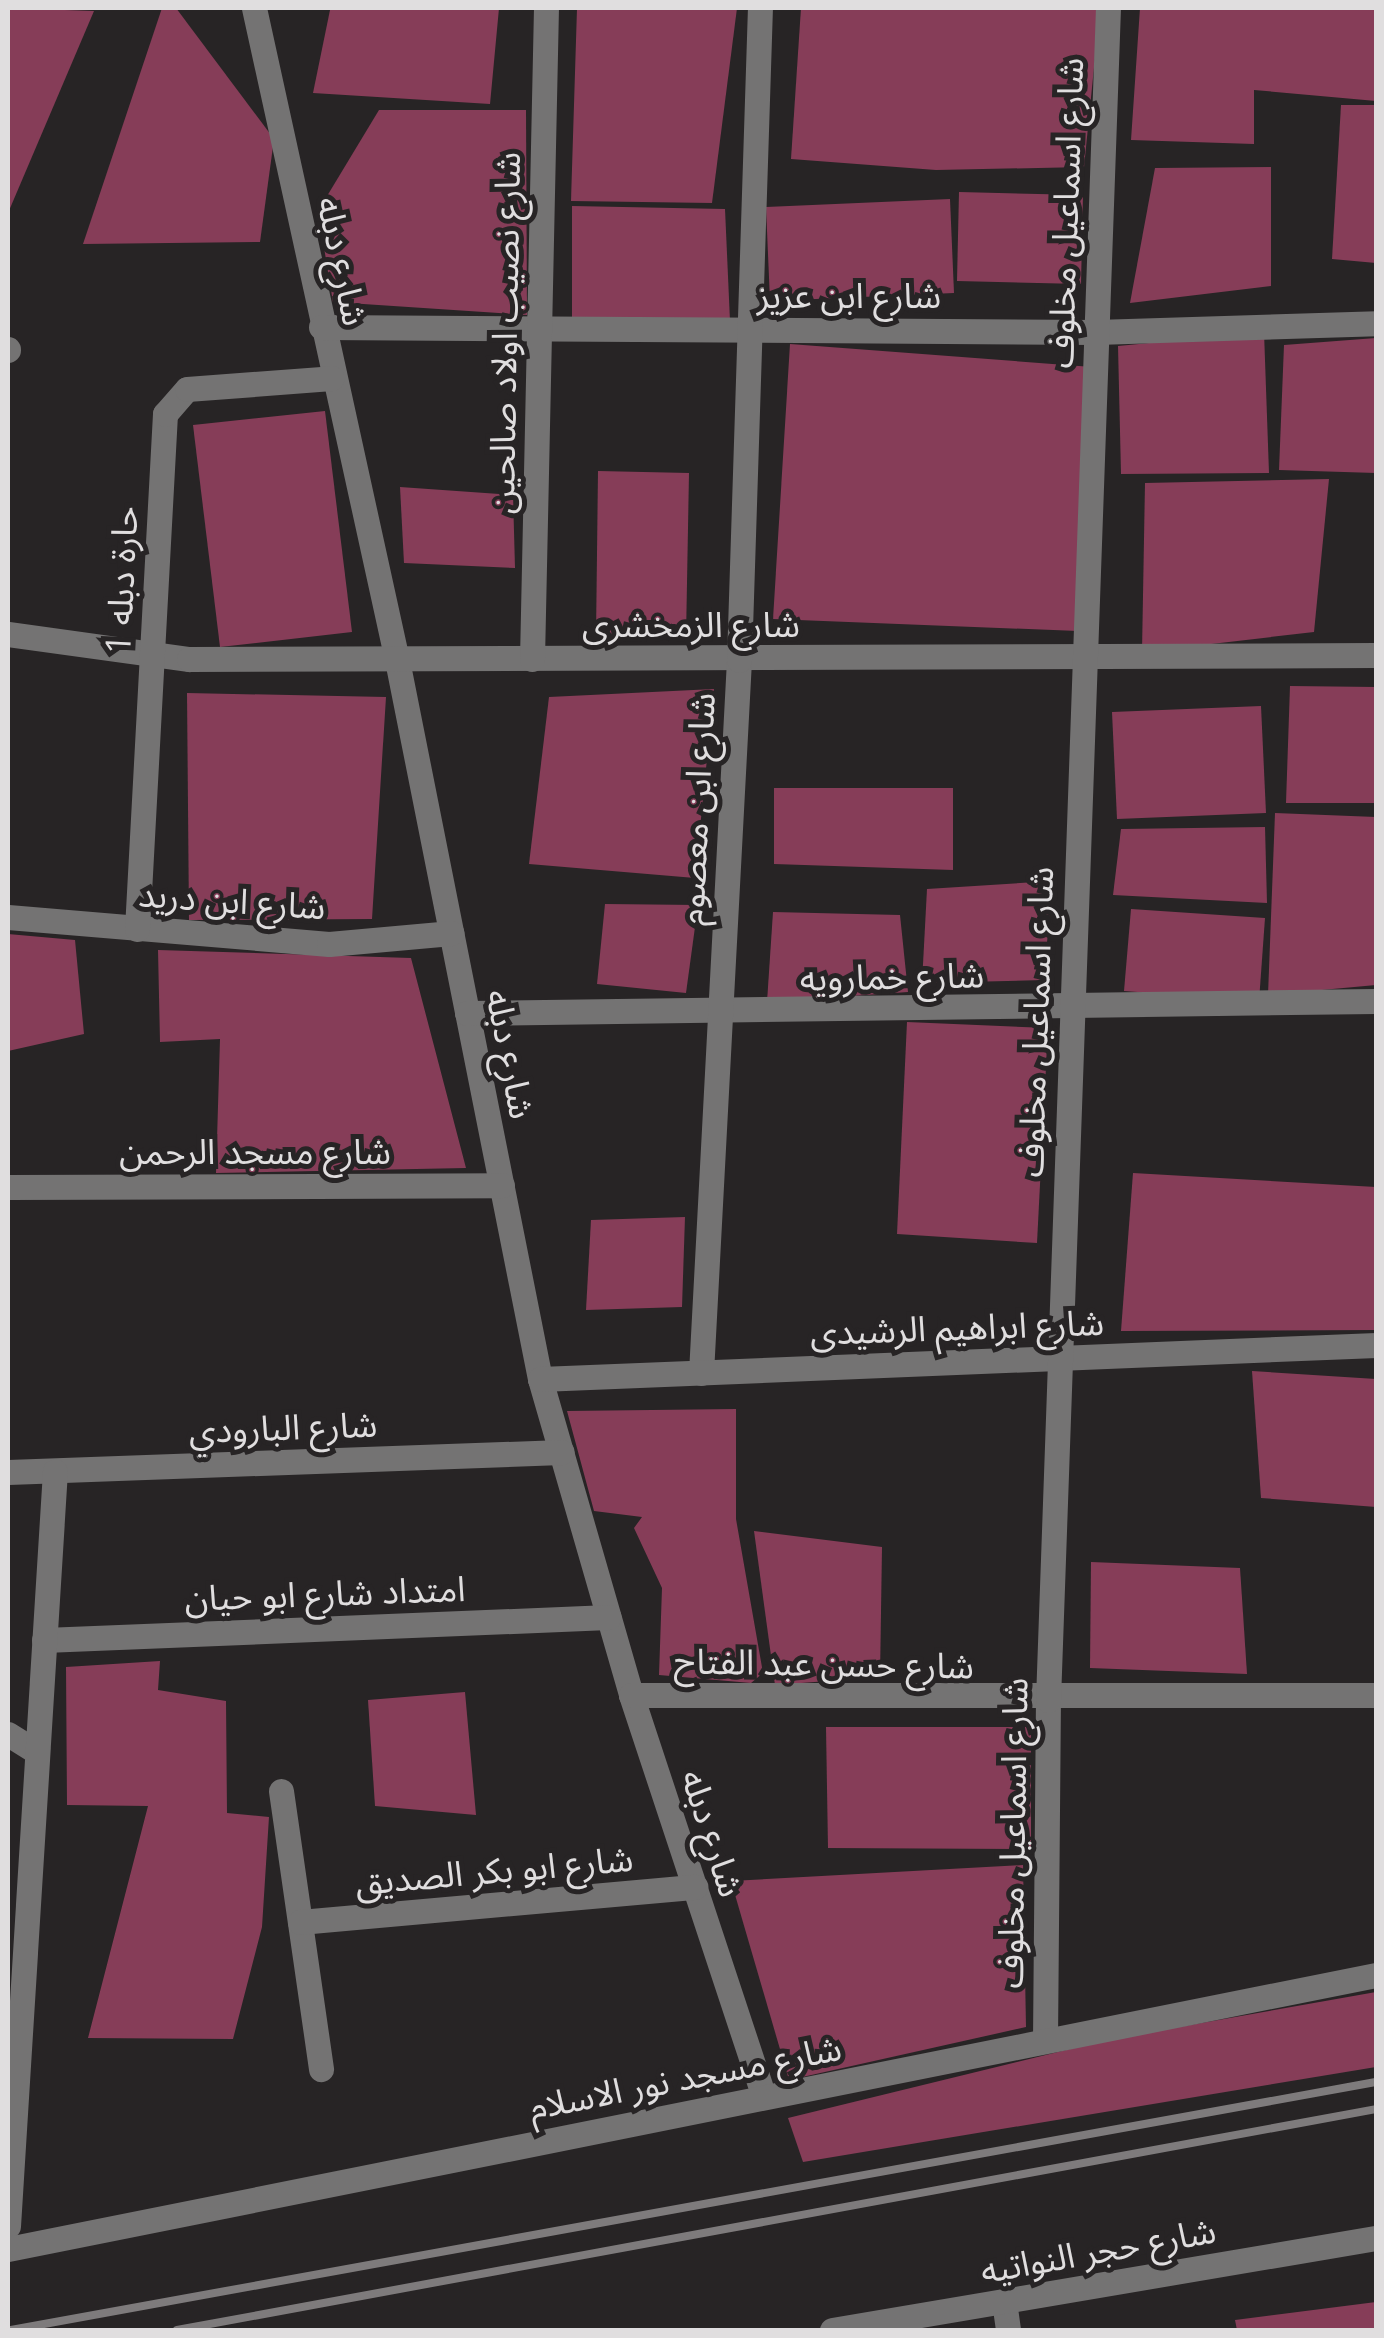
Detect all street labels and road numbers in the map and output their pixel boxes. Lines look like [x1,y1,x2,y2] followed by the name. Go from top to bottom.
[1039,57,1091,369] street label: شارع اسماعيل مخلوف
[480,152,528,514] street label: شارع نصيب اولاد صالحين
[309,193,377,329] street label: شارع دبله
[757,274,941,316] street label: شارع ابن عزيز
[96,505,146,655] street label: حارة دبله 1
[582,603,800,645] street label: شارع الزمخشرى
[669,692,723,926] street label: شارع ابن معصوم
[1009,866,1061,1178] street label: شارع اسماعيل مخلوف
[137,873,327,927] street label: شارع ابن دريد
[799,953,985,999] street label: شارع خمارويه
[478,986,544,1122] street label: شارع دبله
[119,1130,391,1172] street label: شارع مسجد الرحمن
[809,1301,1105,1353] street label: شارع ابراهيم الرشيدى
[188,1403,378,1451] street label: شارع البارودي
[184,1567,466,1619] street label: امتداد شارع ابو حيان
[674,1639,974,1687] street label: شارع حسن عبد الفتاح
[988,1677,1036,1989] street label: شارع اسماعيل مخلوف
[673,1764,753,1902] street label: شارع دبله
[353,1837,635,1903] street label: شارع ابو بكر الصديق
[525,2026,845,2128] street label: شارع مسجد نور الاسلام
[977,2209,1219,2291] street label: شارع حجر النواتيه

